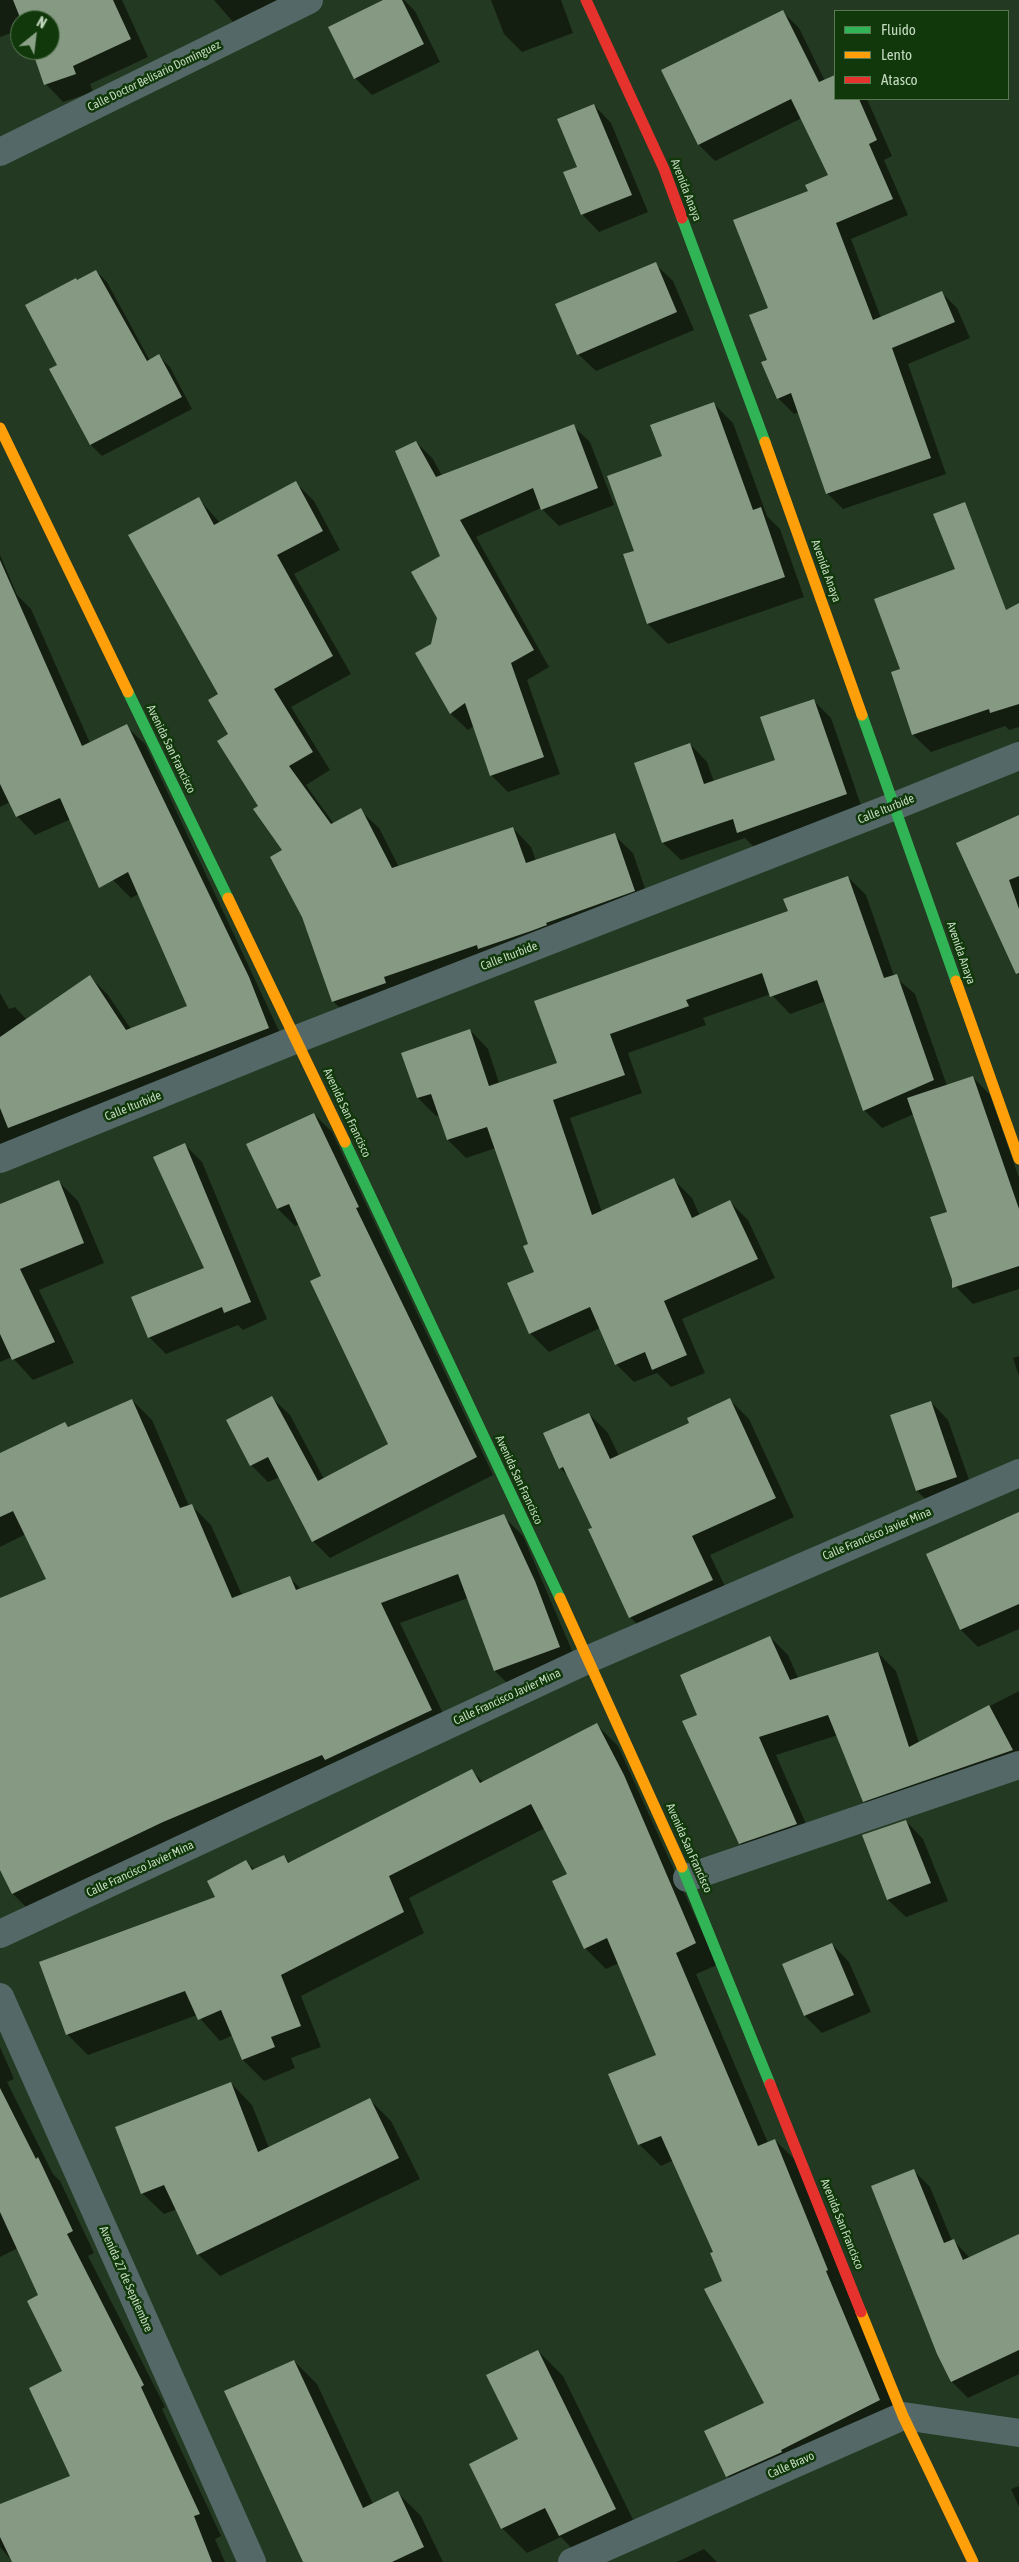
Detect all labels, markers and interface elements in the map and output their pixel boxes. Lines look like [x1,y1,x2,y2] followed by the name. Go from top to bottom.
[10,10,60,60] north arrow
[834,10,1009,100] legend
[34,14,49,32] text: N
[881,21,916,38] text: Fluido
[85,38,223,114] street label: Calle Doctor Belisario Domínguez
[881,46,912,63] text: Lento
[881,71,918,88] text: Atasco
[668,157,704,223] street label: Avenida Anaya
[808,538,844,604] street label: Avenida Anaya
[143,702,199,796] street label: Avenida San Francisco
[856,791,916,827] street label: Calle Iturbide
[944,920,978,986] street label: Avenida Anaya
[479,939,539,973] street label: Calle Iturbide
[320,1066,374,1160] street label: Avenida San Francisco
[103,1088,163,1124] street label: Calle Iturbide
[492,1433,546,1527] street label: Avenida San Francisco
[820,1505,934,1563] street label: Calle Francisco Javier Mina
[451,1666,563,1728] street label: Calle Francisco Javier Mina
[663,1801,715,1895] street label: Avenida San Francisco
[84,1838,196,1900] street label: Calle Francisco Javier Mina
[817,2177,867,2271] street label: Avenida San Francisco
[96,2224,156,2334] street label: Avenida 27 de Septiembre
[766,2448,816,2482] street label: Calle Bravo

